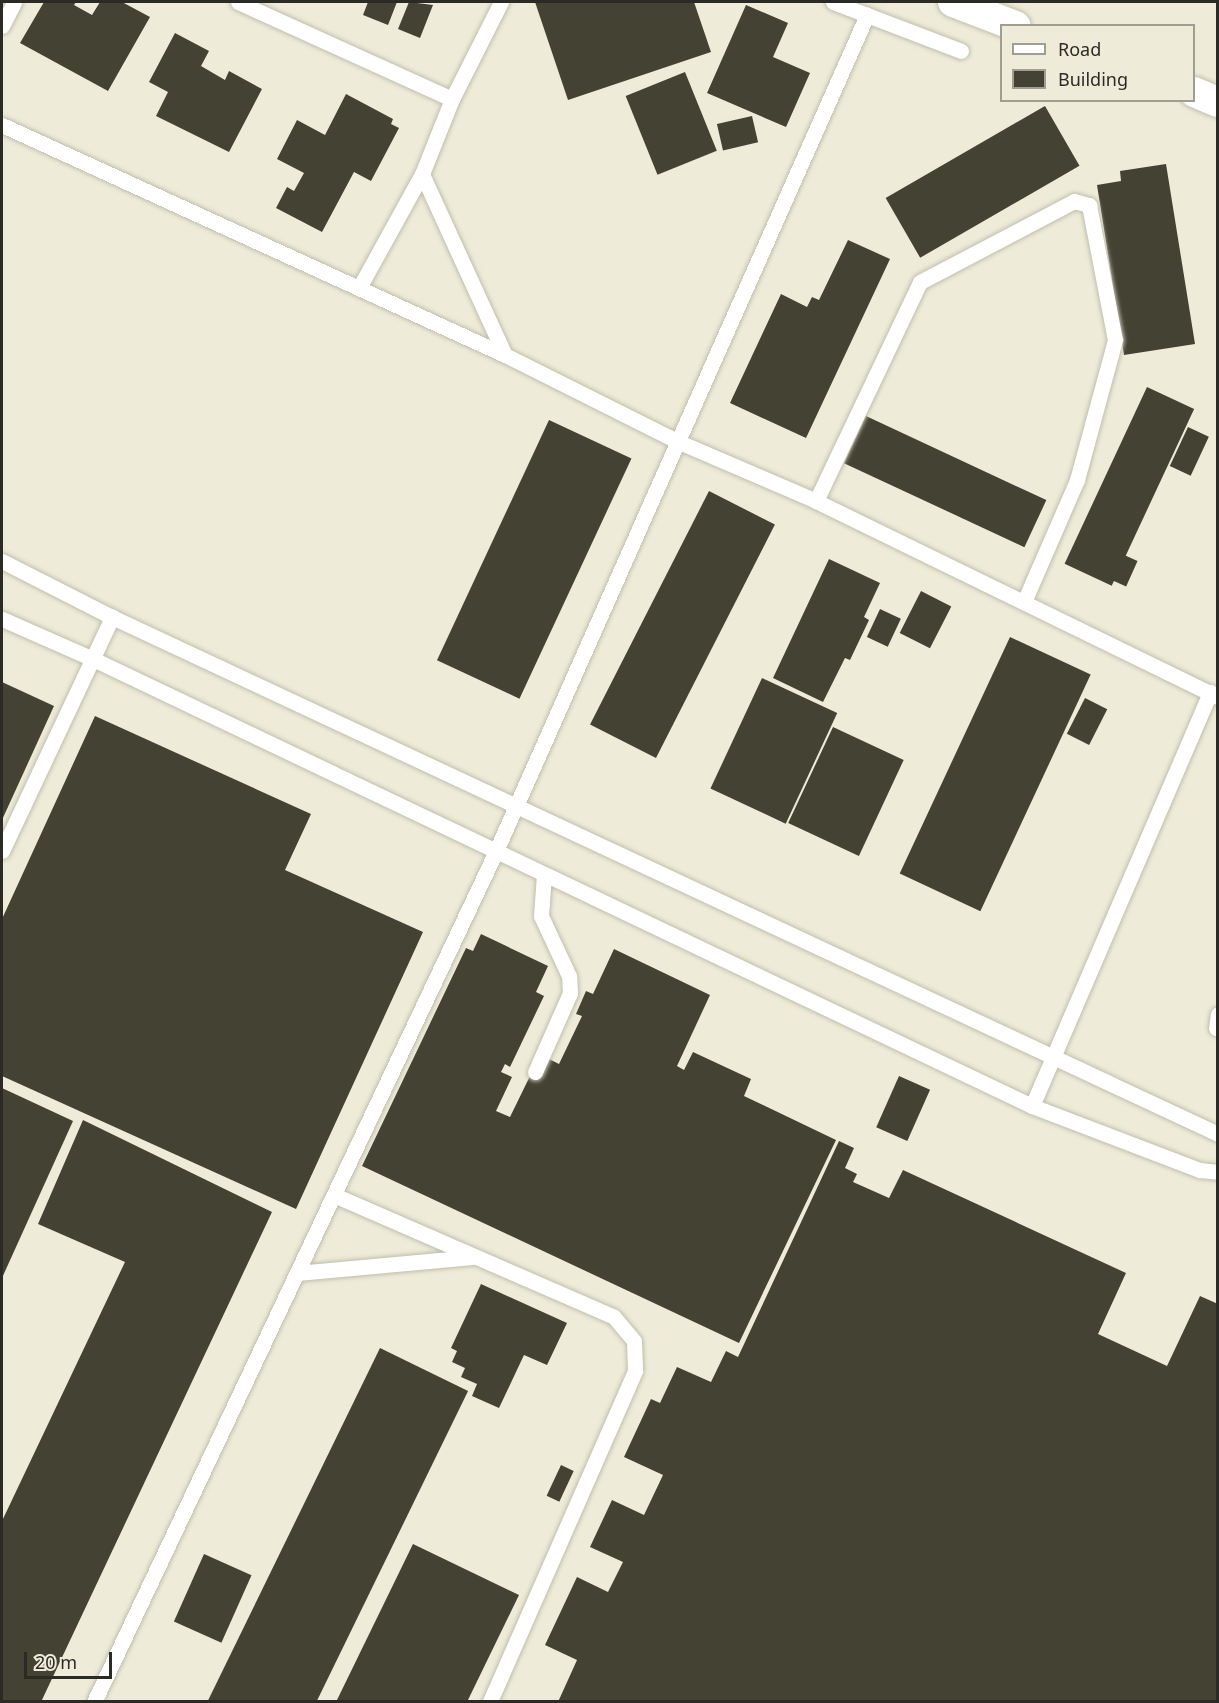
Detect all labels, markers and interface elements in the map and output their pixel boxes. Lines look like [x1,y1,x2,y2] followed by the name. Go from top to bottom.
[1000,24,1195,102] legend
[1058,37,1101,61] text: Road
[1058,67,1128,91] text: Building
[27,1640,116,1678] scale bar
[35,1650,77,1674] text: 20 m

